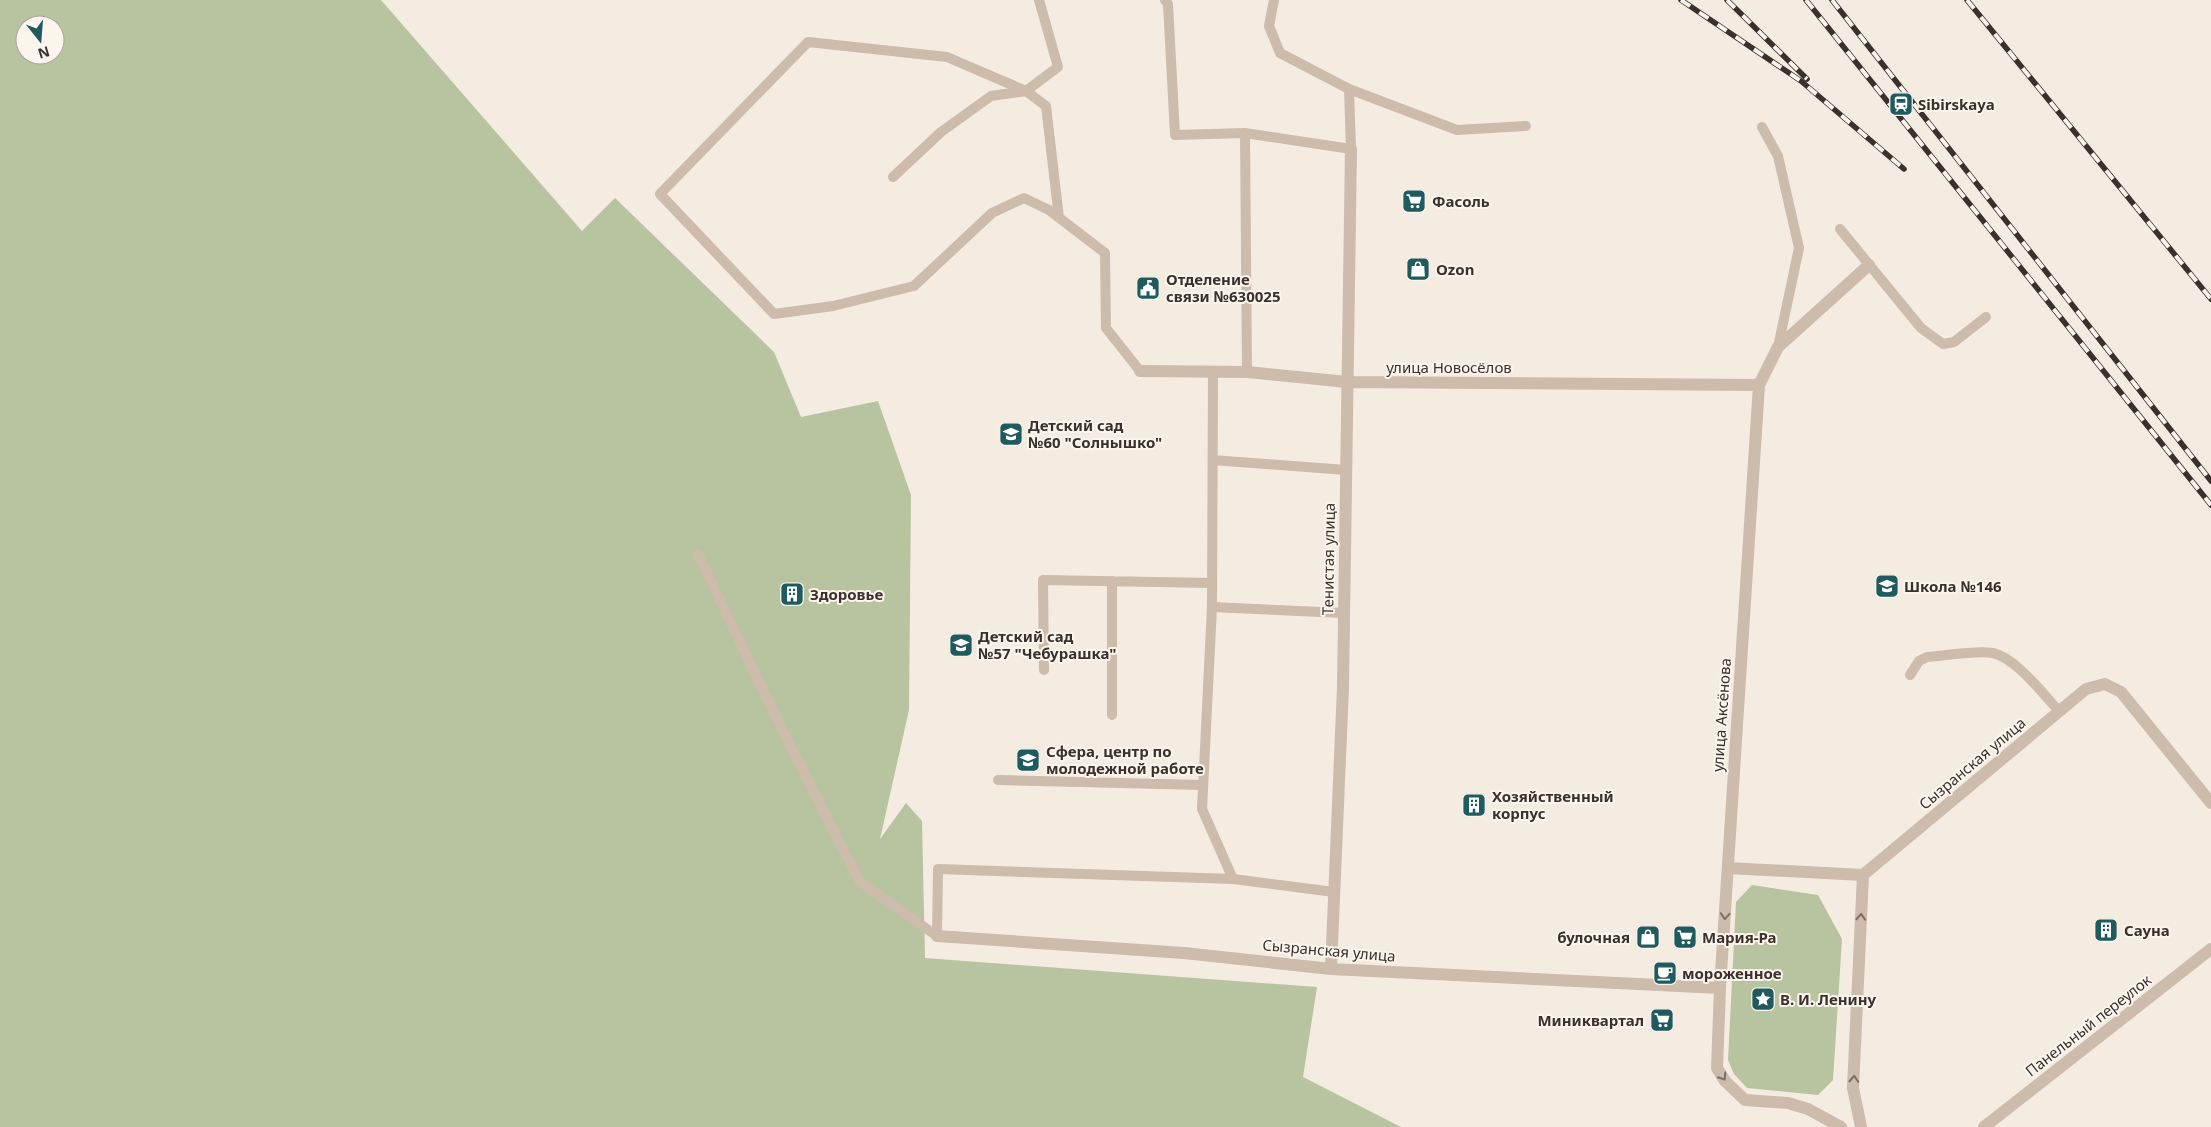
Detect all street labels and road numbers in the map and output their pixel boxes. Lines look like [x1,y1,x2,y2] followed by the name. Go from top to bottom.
[1386,357,1512,377] street label: улица Новосёлов
[1317,503,1339,615] street label: Тенистая улица
[1707,657,1735,773] street label: улица Аксёнова
[1914,712,2030,814] street label: Сызранская улица
[1262,934,1396,966] street label: Сызранская улица
[2021,970,2155,1080] street label: Панельный переулок

